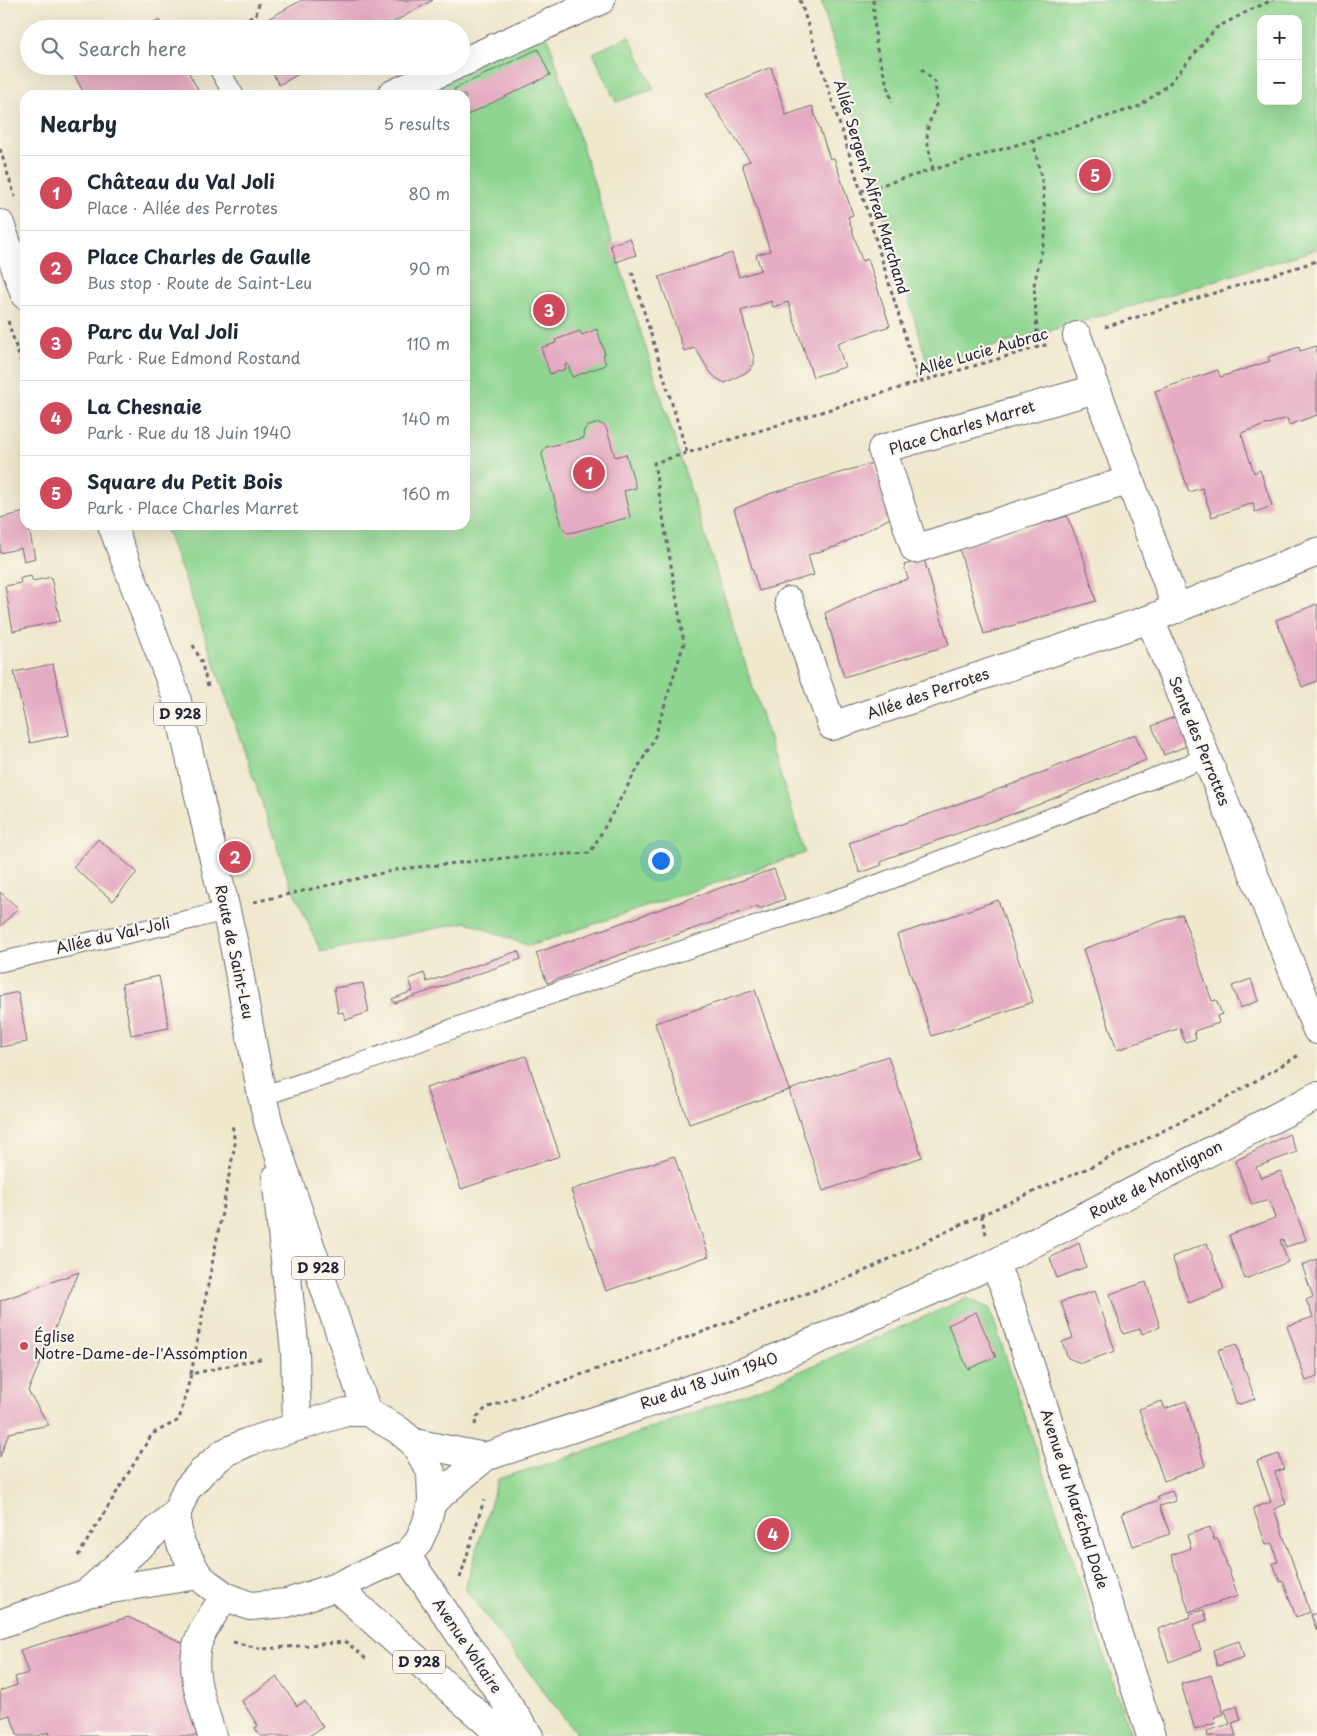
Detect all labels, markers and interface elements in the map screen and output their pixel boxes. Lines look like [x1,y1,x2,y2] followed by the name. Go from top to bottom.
[1257,15,1302,105] map controls
[1257,15,1302,60] button: +
[20,20,470,75] search box
[38,34,66,62] icon: search
[78,34,187,62] text: Search here
[1257,60,1302,105] button: −
[829,77,916,297] street label: Allée Sergent Alfred Marchand
[40,107,117,139] text: Nearby
[383,111,450,135] text: 5 results
[1079,156,1111,194] pin: 5
[87,167,275,195] text: Château du Val Joli
[52,181,60,205] text: 1
[408,181,450,205] text: 80 m
[87,195,278,219] text: Place · Allée des Perrotes
[87,242,311,270] text: Place Charles de Gaulle
[50,256,62,280] text: 2
[409,256,450,280] text: 90 m
[87,270,312,294] text: Bus stop · Route de Saint-Leu
[533,291,565,329] pin: 3
[87,317,239,345] text: Parc du Val Joli
[915,321,1050,380] street label: Allée Lucie Aubrac
[51,331,61,355] text: 3
[407,331,450,355] text: 110 m
[87,345,301,369] text: Park · Rue Edmond Rostand
[87,392,202,420] text: La Chesnaie
[886,393,1037,460] street label: Place Charles Marret
[51,406,61,430] text: 4
[402,406,450,430] text: 140 m
[87,420,291,444] text: Park · Rue du 18 Juin 1940
[573,454,605,492] pin: 1
[87,467,283,495] text: Square du Petit Bois
[51,481,61,505] text: 5
[402,481,450,505] text: 160 m
[87,495,299,519] text: Park · Place Charles Marret
[863,661,992,724] street label: Allée des Perrotes
[1164,672,1237,809] street label: Sente des Perrottes
[154,702,206,726] road number: D 928
[219,838,251,876] pin: 2
[648,848,674,874] your location
[210,882,261,1021] street label: Route de Saint-Leu
[53,910,172,959] street label: Allée du Val-Joli
[1085,1134,1226,1224] street label: Route de Montlignon
[292,1256,344,1280] road number: D 928
[34,1324,248,1364] place label: Église Notre-Dame-de-l'Assomption
[18,1340,30,1352] marker: Église Notre-Dame-de-l'Assomption
[637,1345,780,1414] street label: Rue du 18 Juin 1940
[1035,1406,1115,1592] street label: Avenue du Maréchal Dode
[757,1515,789,1553] pin: 4
[428,1593,509,1697] street label: Avenue Voltaire
[393,1650,445,1674] road number: D 928

